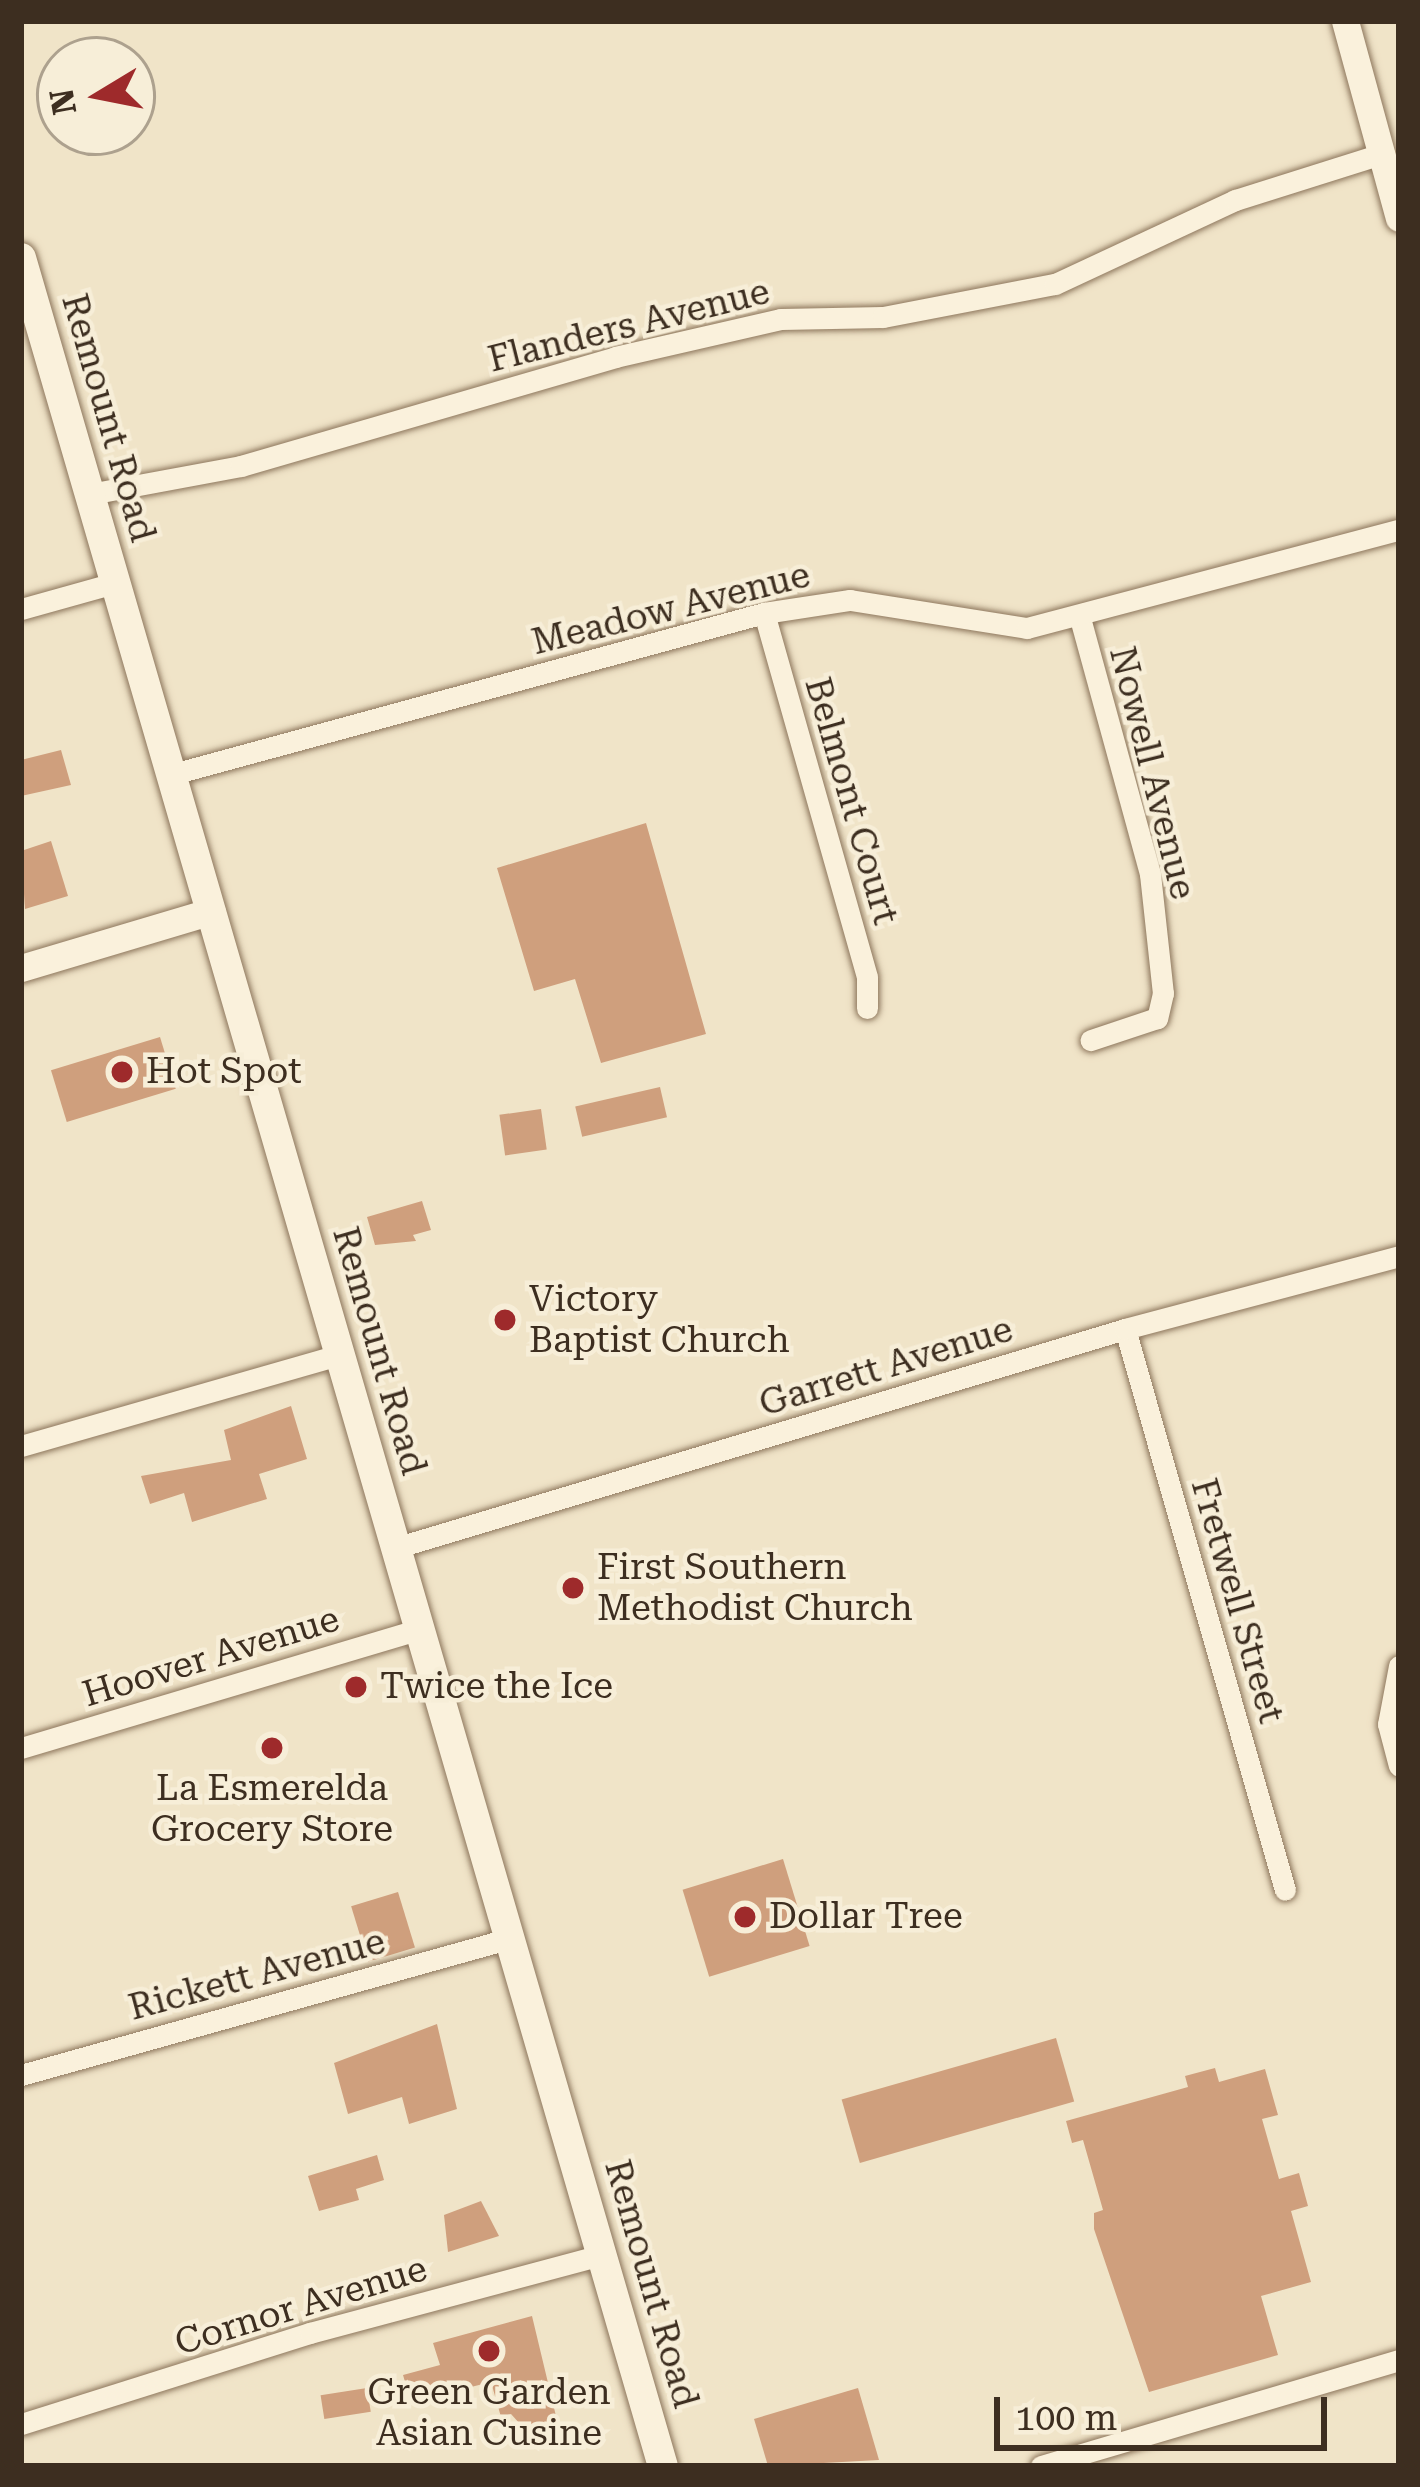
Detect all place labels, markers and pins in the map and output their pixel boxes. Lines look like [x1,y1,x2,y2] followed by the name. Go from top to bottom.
[146,1050,302,1094] place label: Hot Spot
[109,1059,135,1085] marker: Hot Spot
[529,1277,790,1362] place label: Victory Baptist Church
[492,1307,518,1333] marker: Victory Baptist Church
[597,1545,913,1630] place label: First Southern Methodist Church
[560,1575,586,1601] marker: First Southern Methodist Church
[380,1665,613,1709] place label: Twice the Ice
[343,1674,369,1700] marker: Twice the Ice
[259,1735,285,1761] marker: La Esmerelda Grocery Store
[151,1766,393,1851] place label: La Esmerelda Grocery Store
[769,1895,963,1939] place label: Dollar Tree
[732,1904,758,1930] marker: Dollar Tree
[476,2338,502,2364] marker: Green Garden Asian Cusine
[367,2370,611,2455] place label: Green Garden Asian Cusine

